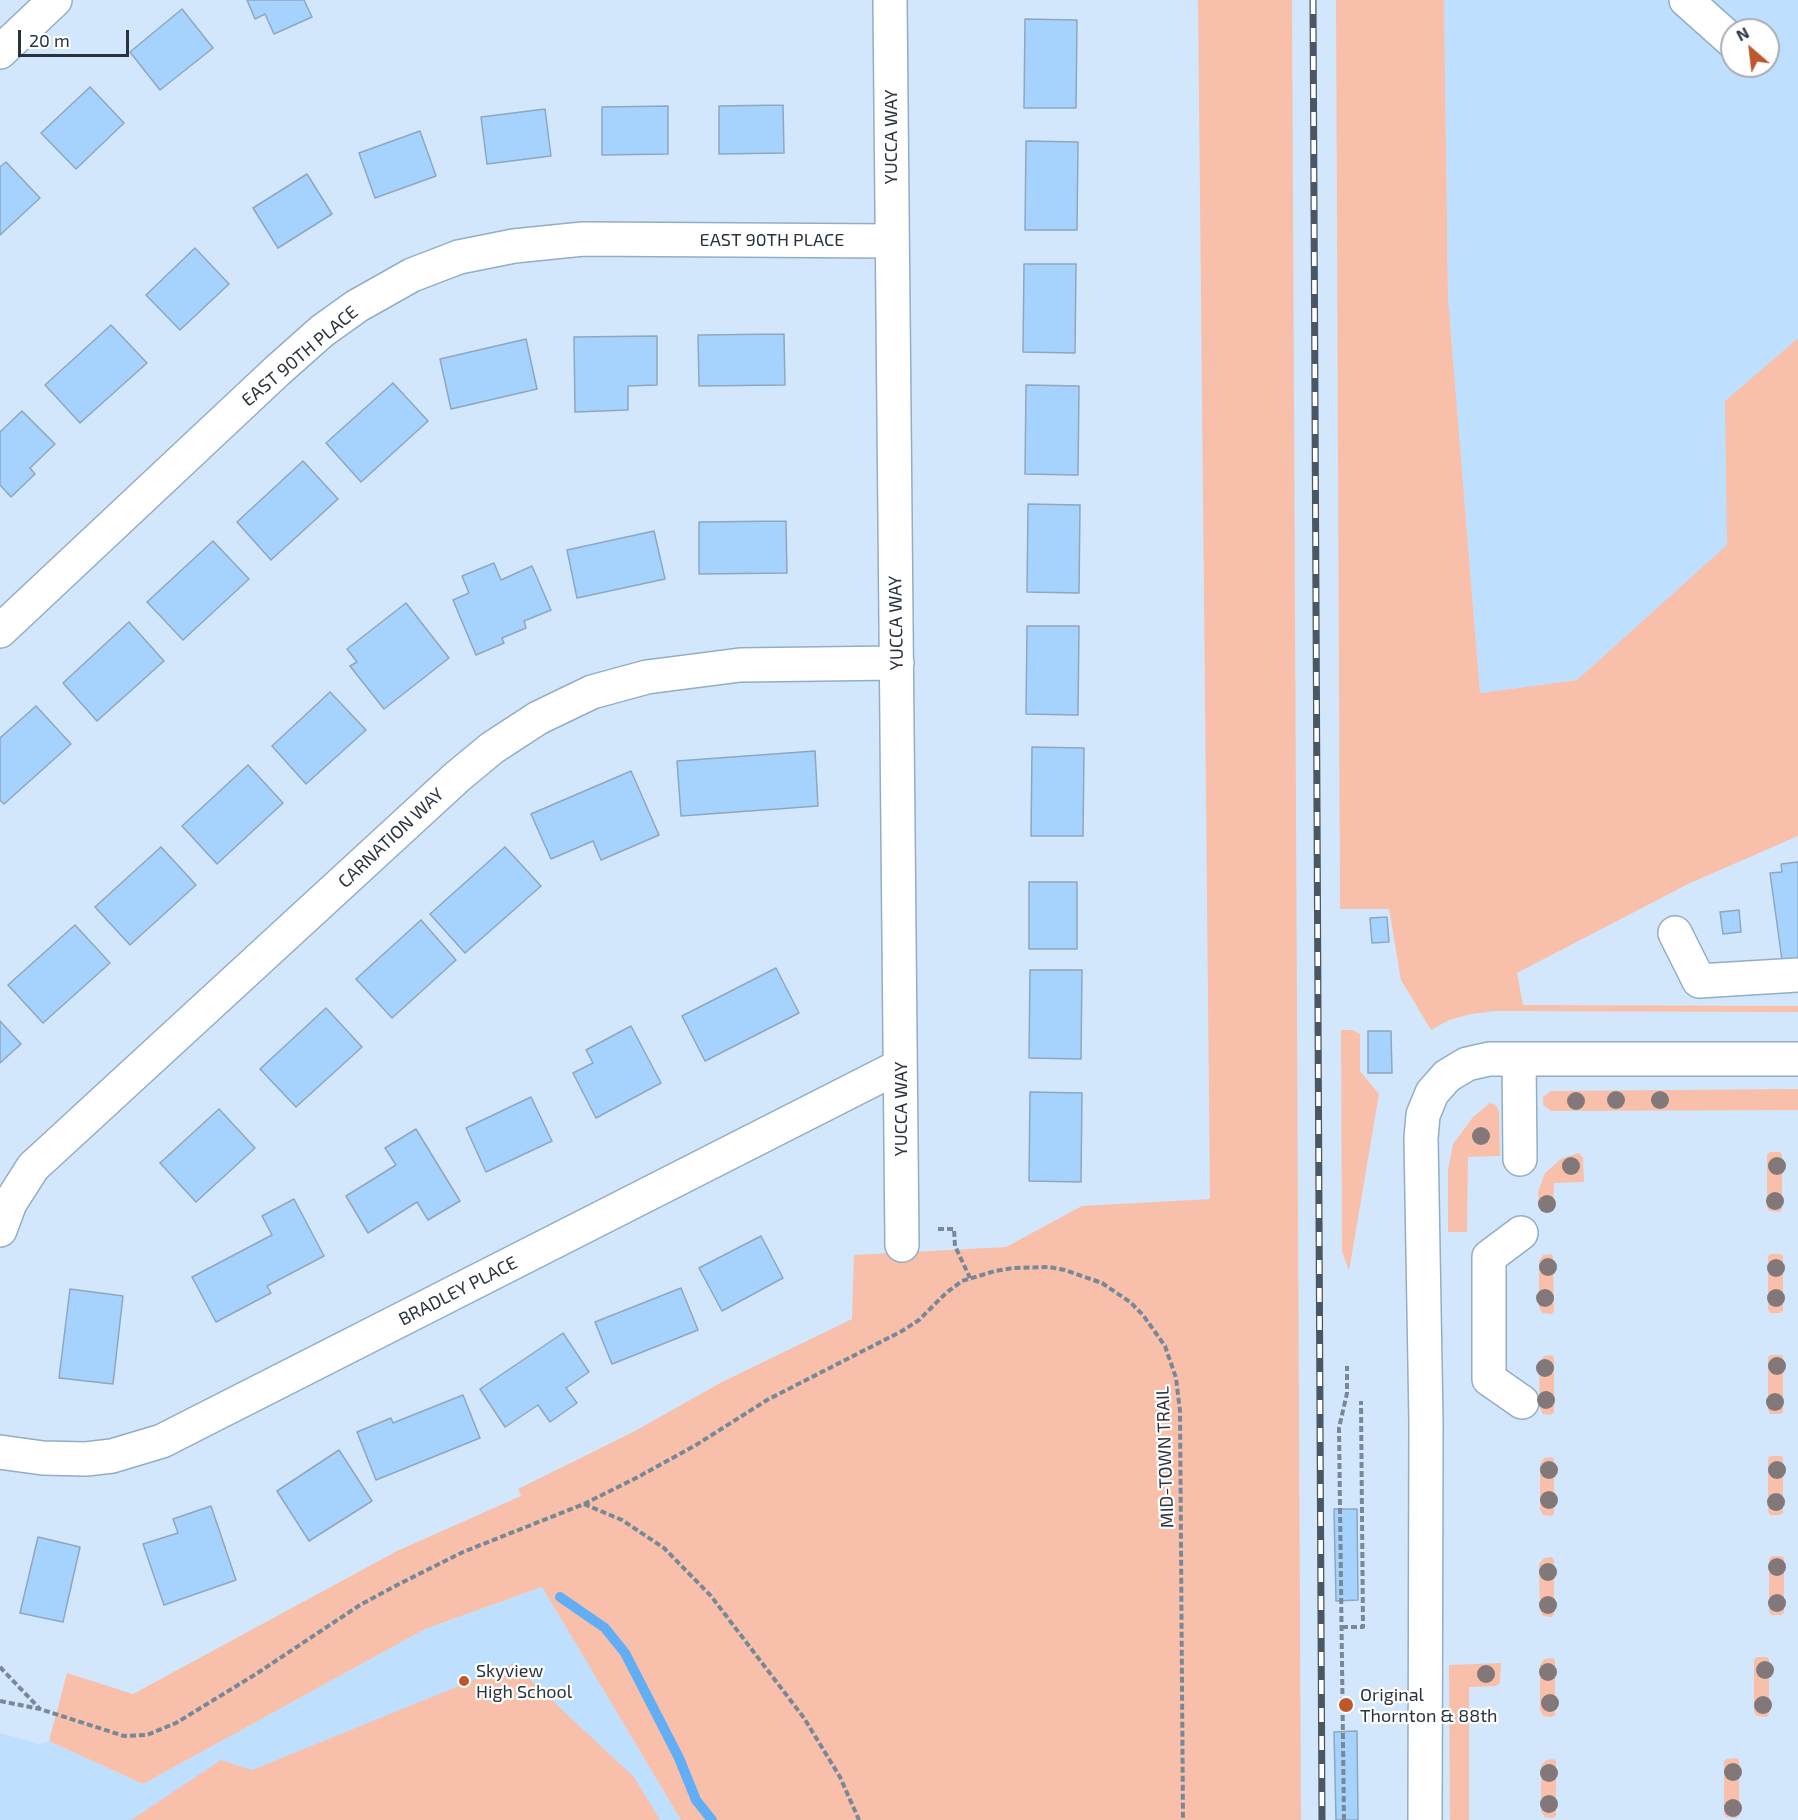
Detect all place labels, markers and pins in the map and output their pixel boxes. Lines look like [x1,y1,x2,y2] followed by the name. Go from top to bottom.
[476,1660,572,1702] place label: Skyview High School
[457,1674,471,1688] marker: Skyview High School
[1360,1684,1497,1726] place label: Original Thornton & 88th
[1337,1696,1355,1714] marker: Original Thornton & 88th

